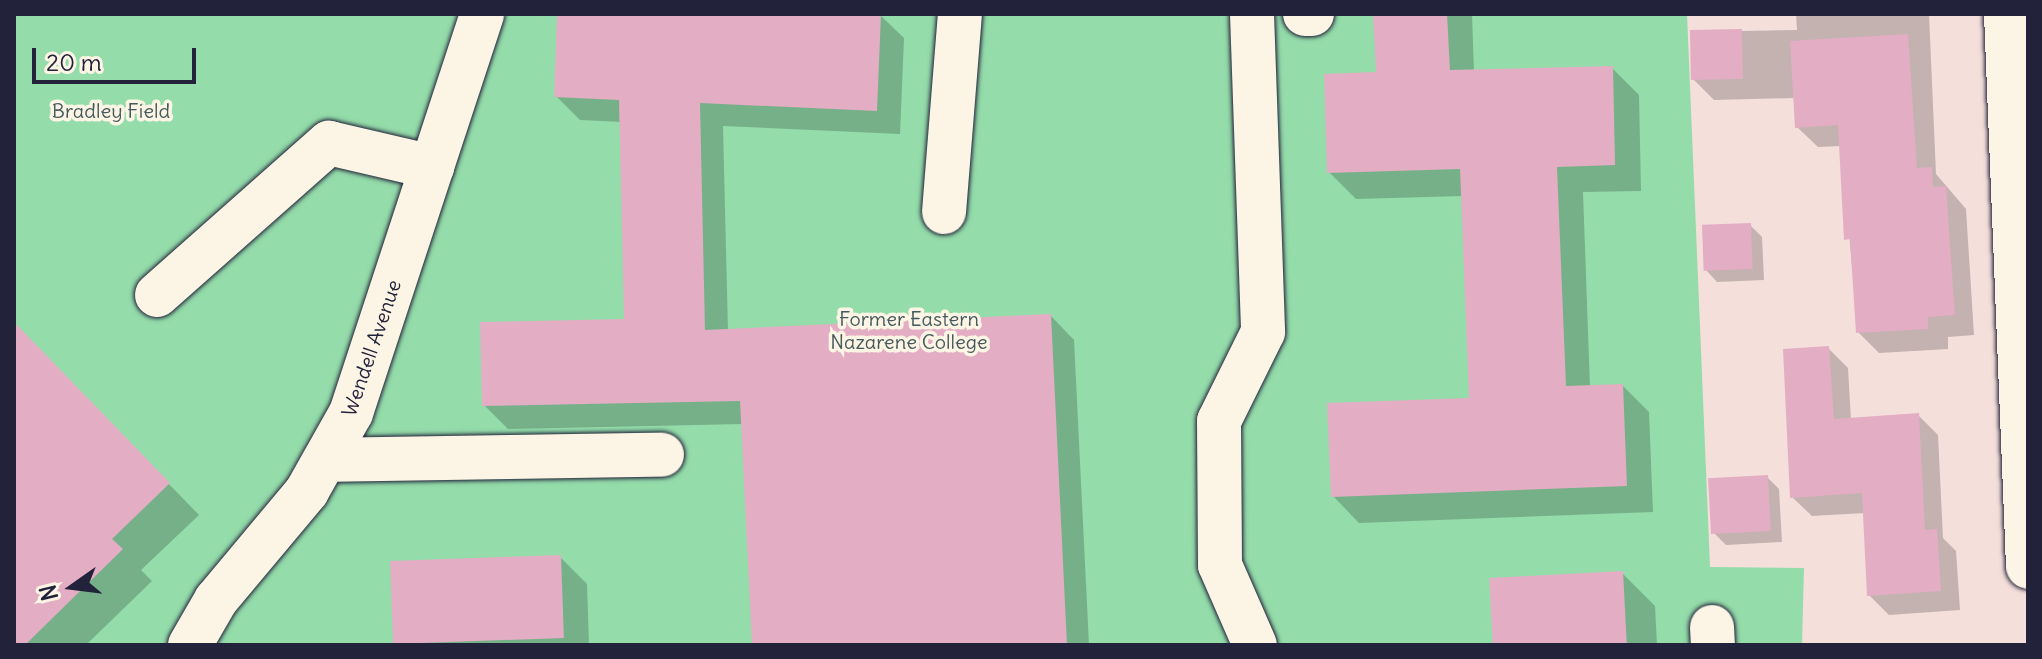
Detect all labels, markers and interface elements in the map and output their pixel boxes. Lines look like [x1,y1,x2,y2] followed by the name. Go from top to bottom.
[36,32,200,82] scale bar
[46,47,102,77] text: 20 m
[52,98,170,122] park label: Bradley Field
[336,276,406,420] street label: Wendell Avenue
[830,306,988,353] park label: Former Eastern Nazarene College
[32,547,112,627] north arrow
[33,582,64,604] text: N

